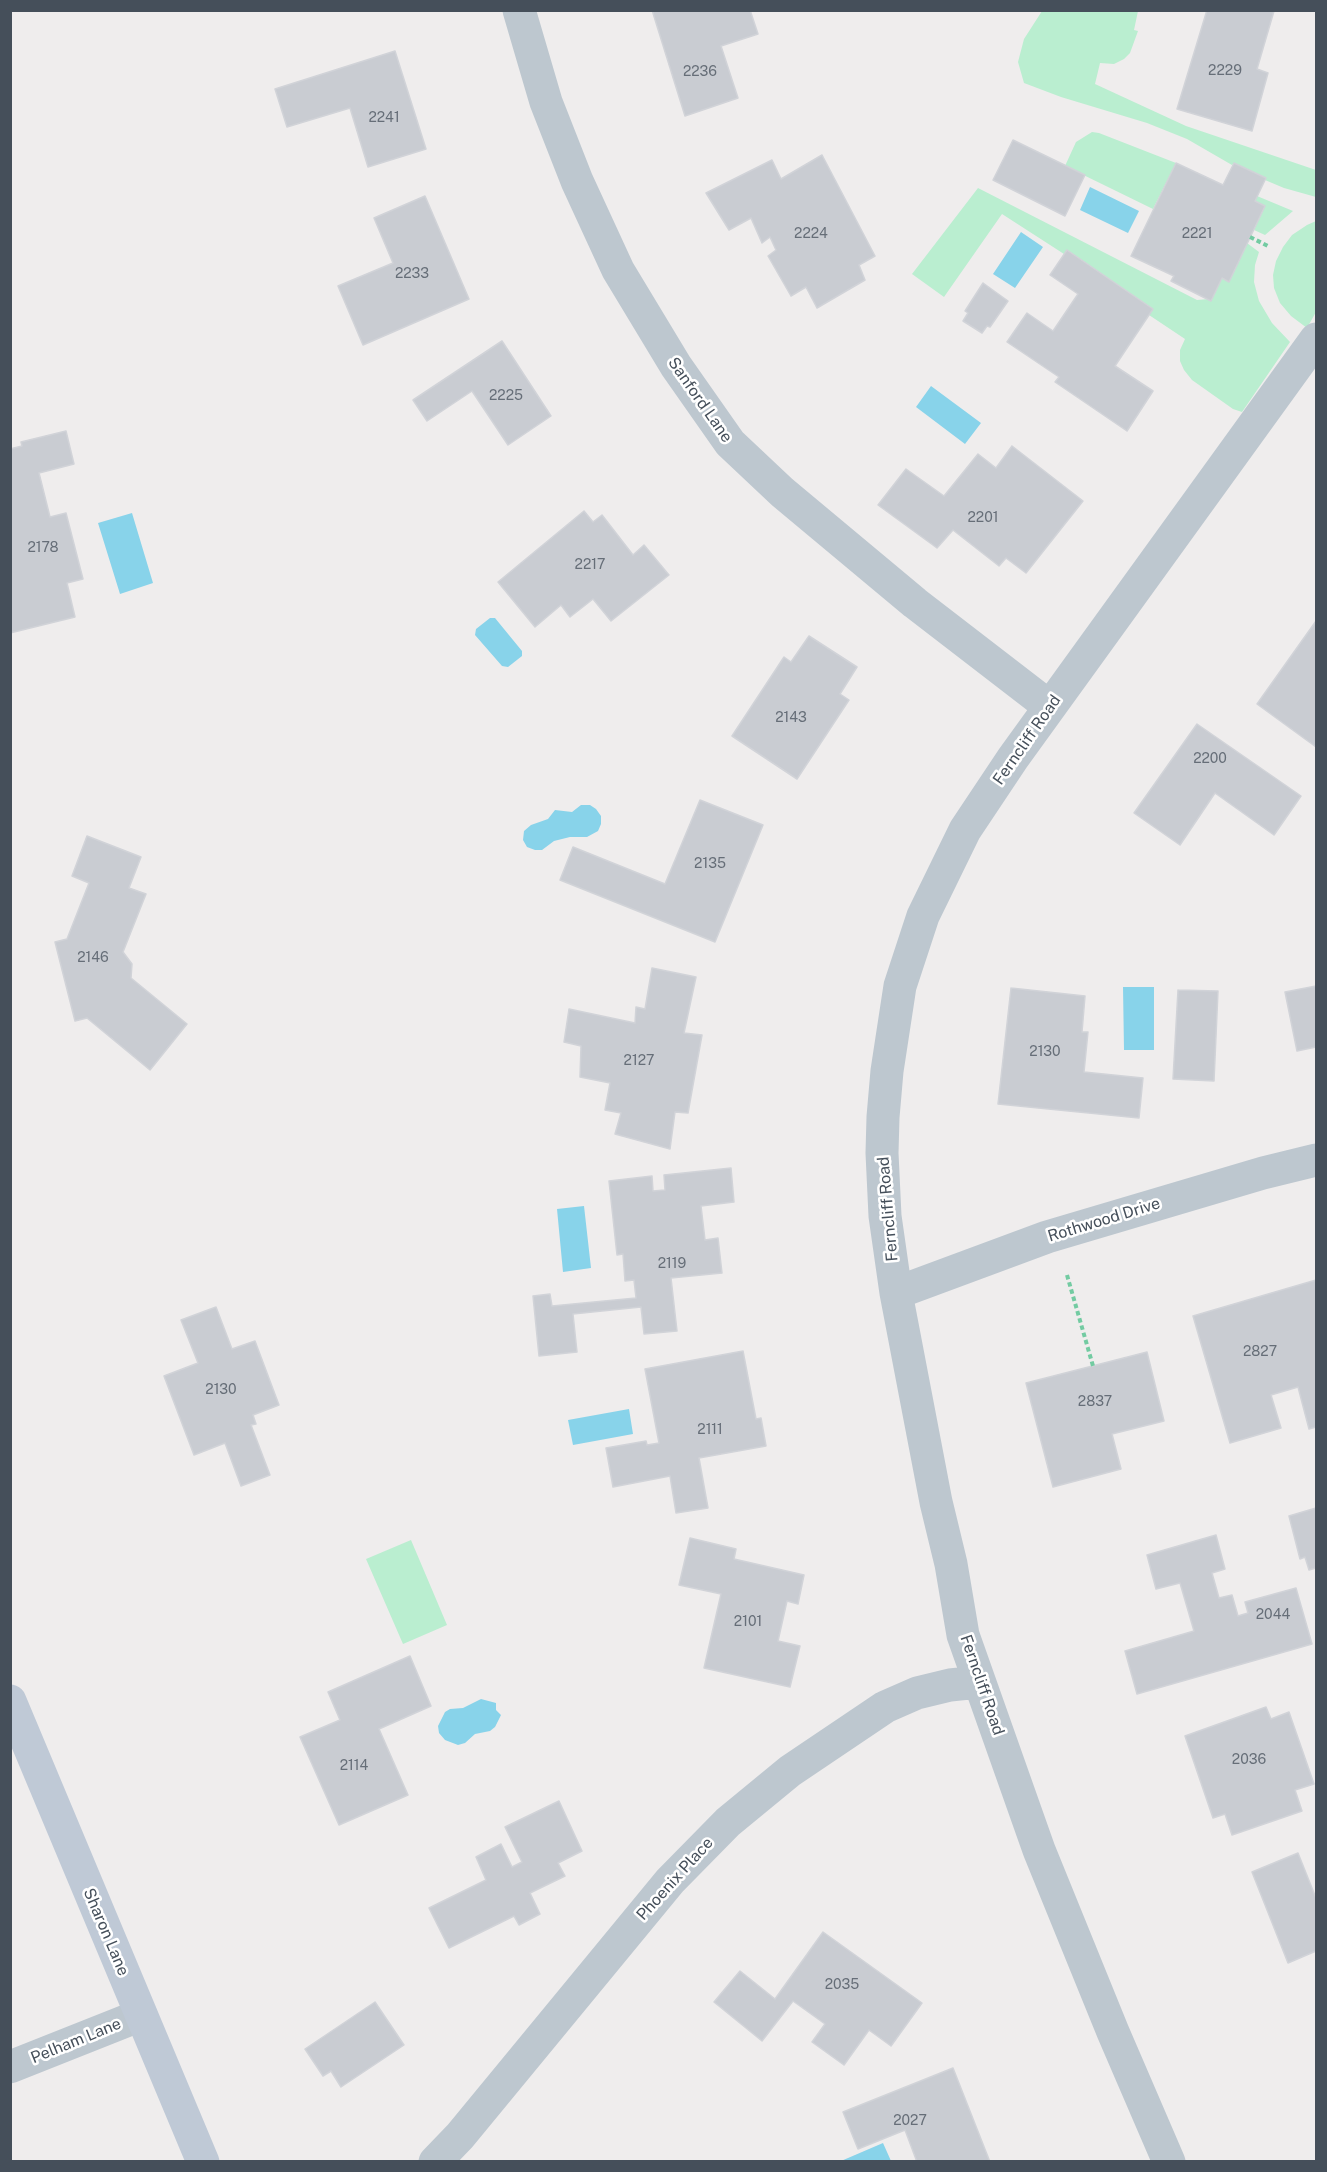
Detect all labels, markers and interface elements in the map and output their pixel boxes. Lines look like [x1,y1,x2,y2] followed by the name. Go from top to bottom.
[1208,63,1242,79] house number: 2229
[683,64,717,80] house number: 2236
[368,110,400,126] house number: 2241
[794,226,828,242] house number: 2224
[1182,226,1212,242] house number: 2221
[395,266,429,282] house number: 2233
[664,354,736,446] street label: Sanford Lane
[489,388,523,404] house number: 2225
[968,510,998,526] house number: 2201
[27,540,59,556] house number: 2178
[575,557,605,573] house number: 2217
[989,691,1065,789] street label: Ferncliff Road
[775,710,807,726] house number: 2143
[1193,751,1227,767] house number: 2200
[694,856,726,872] house number: 2135
[77,950,109,966] house number: 2146
[1029,1044,1061,1060] house number: 2130
[624,1053,654,1069] house number: 2127
[874,1156,902,1262] street label: Ferncliff Road
[1045,1194,1163,1246] street label: Rothwood Drive
[658,1256,686,1272] house number: 2119
[1243,1344,1277,1360] house number: 2827
[205,1382,237,1398] house number: 2130
[1078,1394,1112,1410] house number: 2837
[697,1422,723,1438] house number: 2111
[1256,1607,1290,1623] house number: 2044
[734,1614,762,1630] house number: 2101
[956,1632,1008,1738] street label: Ferncliff Road
[1232,1752,1266,1768] house number: 2036
[340,1758,368,1774] house number: 2114
[633,1834,717,1924] street label: Phoenix Place
[79,1885,133,1979] street label: Sharon Lane
[825,1977,859,1993] house number: 2035
[28,2014,124,2068] street label: Pelham Lane
[893,2113,927,2129] house number: 2027

